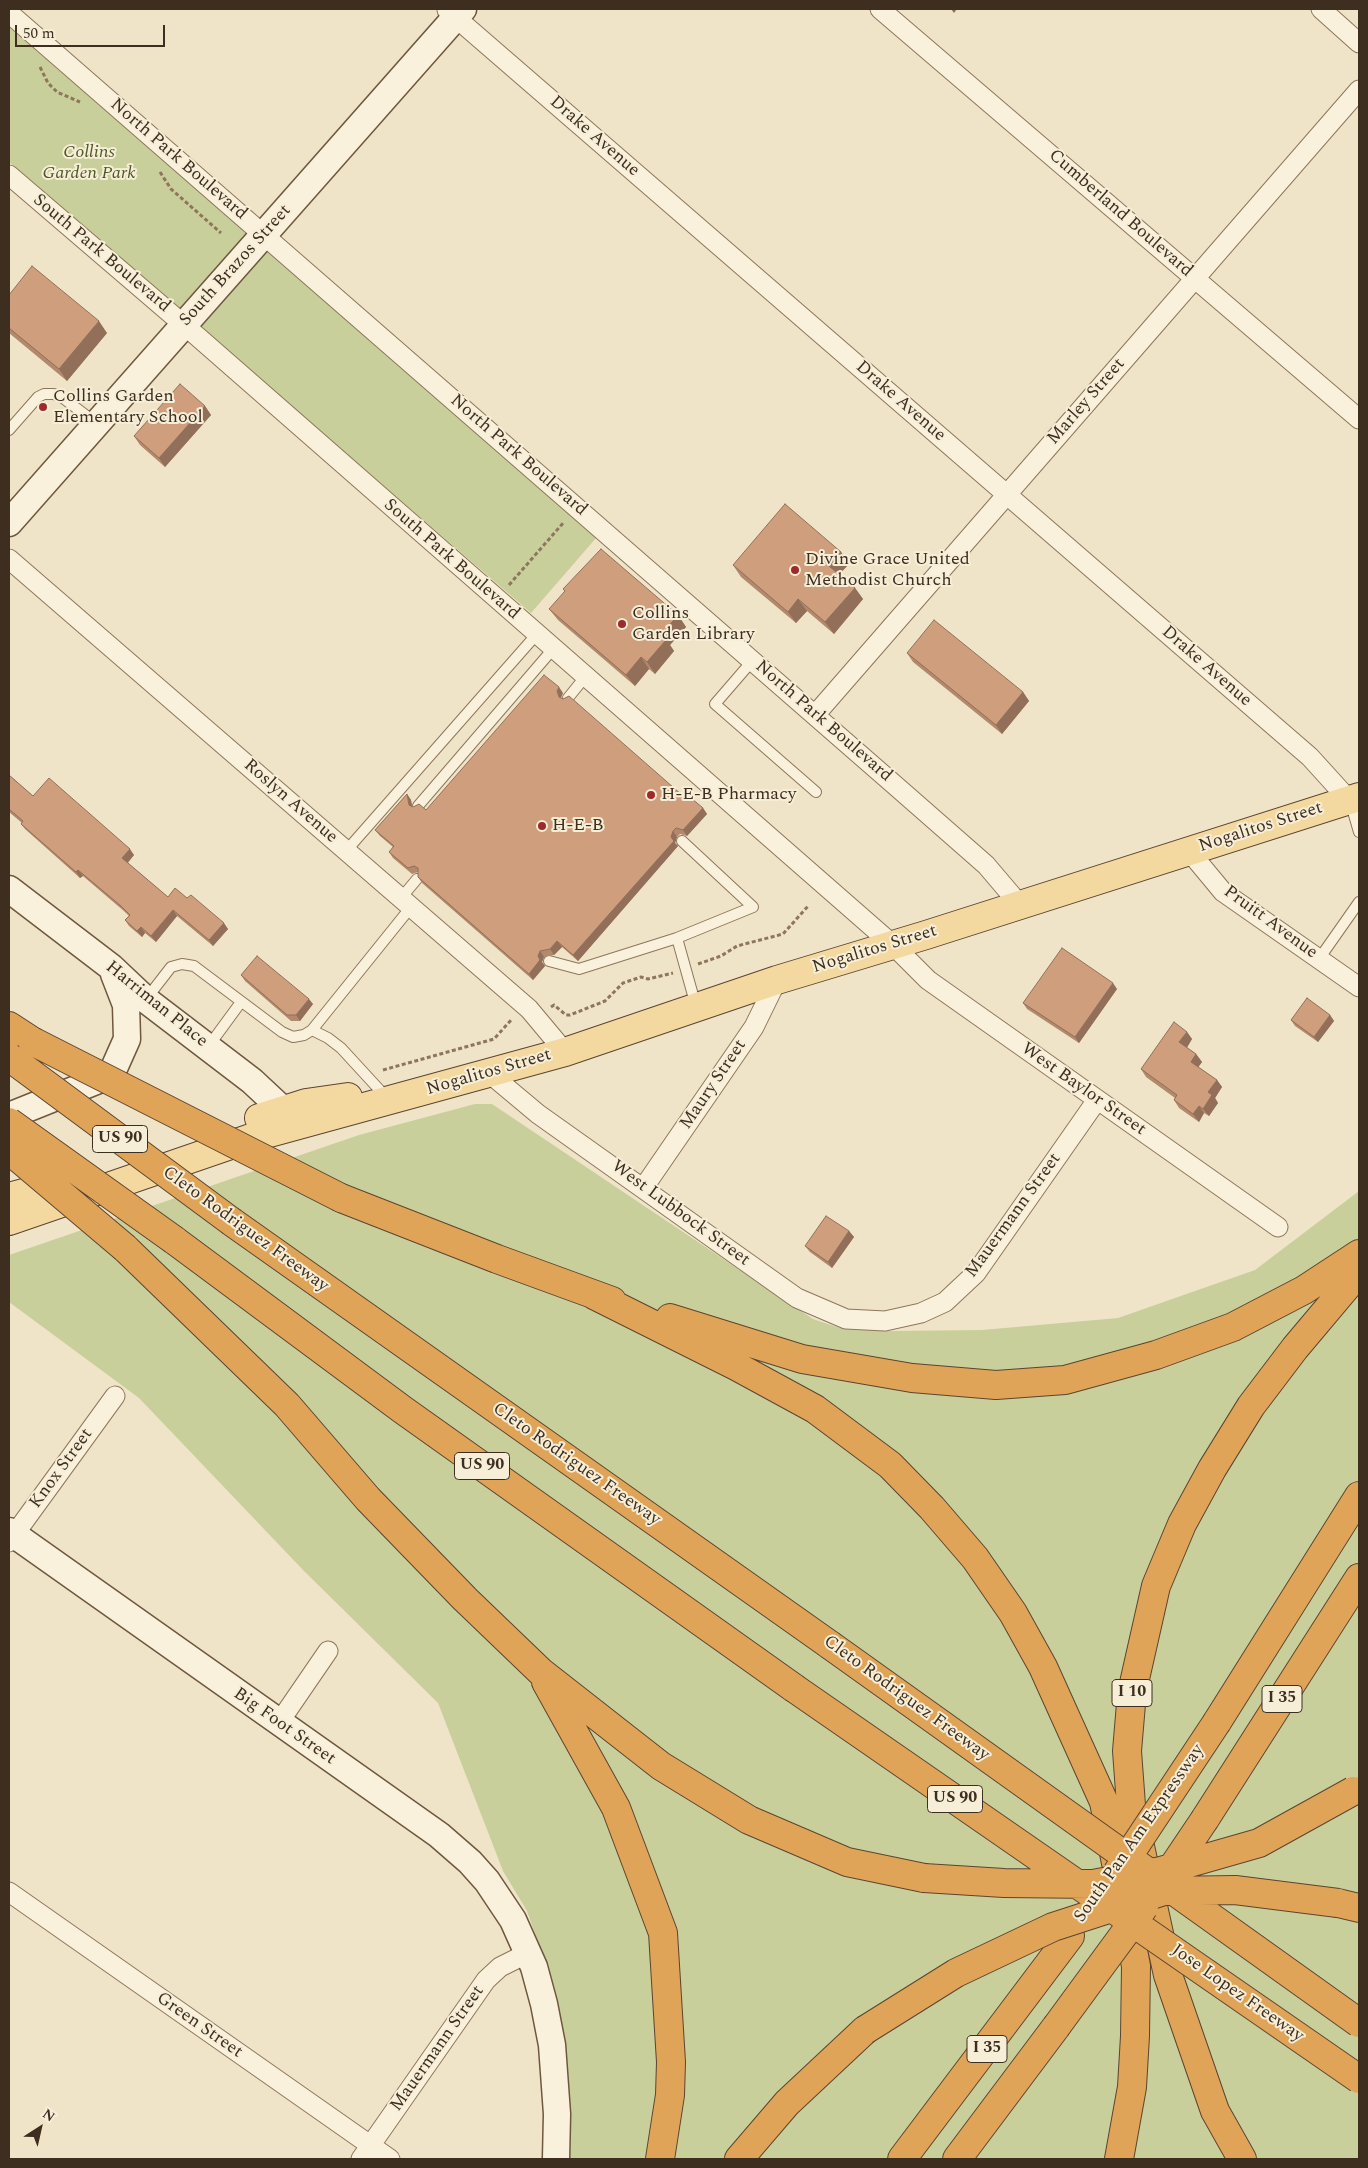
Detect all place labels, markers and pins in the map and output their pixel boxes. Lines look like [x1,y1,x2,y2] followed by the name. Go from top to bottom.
[53,386,203,428] place label: Collins Garden Elementary School
[37,401,49,413] marker: Collins Garden Elementary School
[805,549,970,592] place label: Divine Grace United Methodist Church
[789,564,801,576] marker: Divine Grace United Methodist Church
[632,603,755,646] place label: Collins Garden Library
[616,618,628,630] marker: Collins Garden Library
[661,784,796,806] place label: H-E-B Pharmacy
[645,789,657,801] marker: H-E-B Pharmacy
[552,815,604,837] place label: H-E-B
[536,820,548,832] marker: H-E-B

